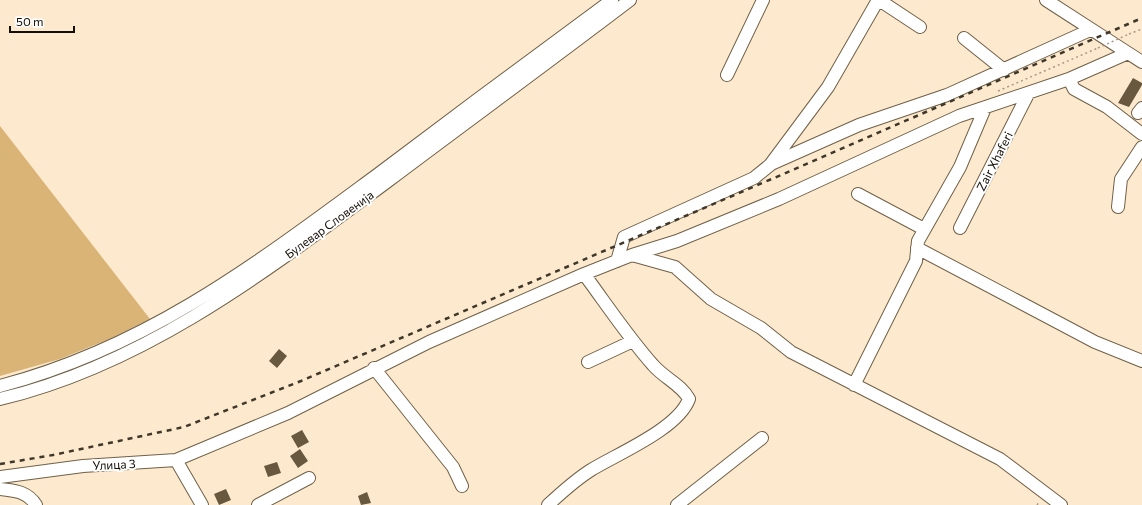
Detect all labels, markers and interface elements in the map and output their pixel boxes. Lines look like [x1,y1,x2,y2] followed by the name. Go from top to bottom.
[10,8,74,34] scale bar
[16,14,44,28] text: 50 m
[973,129,1015,193] street label: Zair Xhaferi
[282,187,376,261] street label: Булевар Словенија
[92,456,136,472] street label: Улица 3

